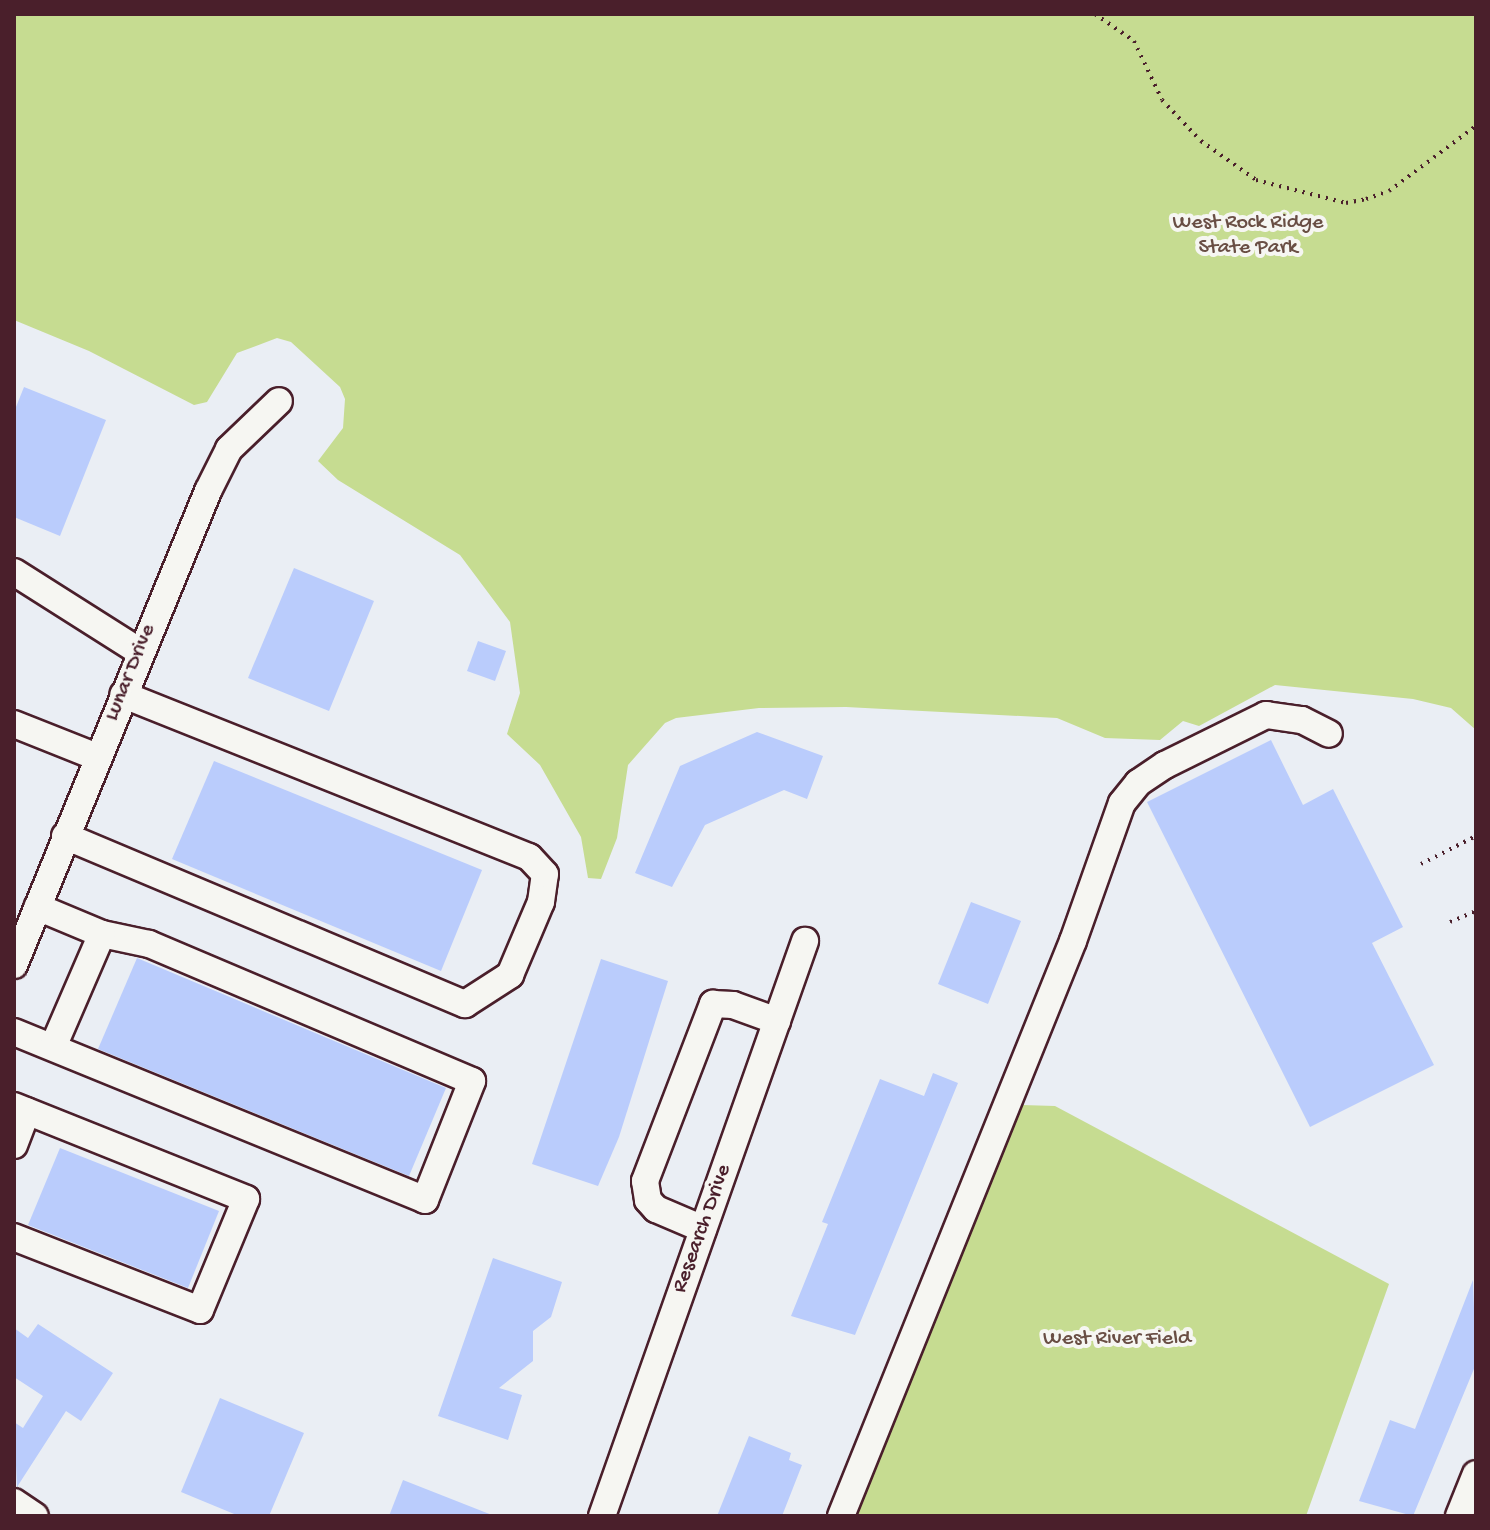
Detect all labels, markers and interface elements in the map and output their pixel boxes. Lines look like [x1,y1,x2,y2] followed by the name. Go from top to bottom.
[1173,210,1323,262] park label: West Rock Ridge State Park
[100,621,162,725] street label: Lunar Drive
[668,1161,738,1297] street label: Research Drive
[1043,1327,1191,1353] park label: West River Field

